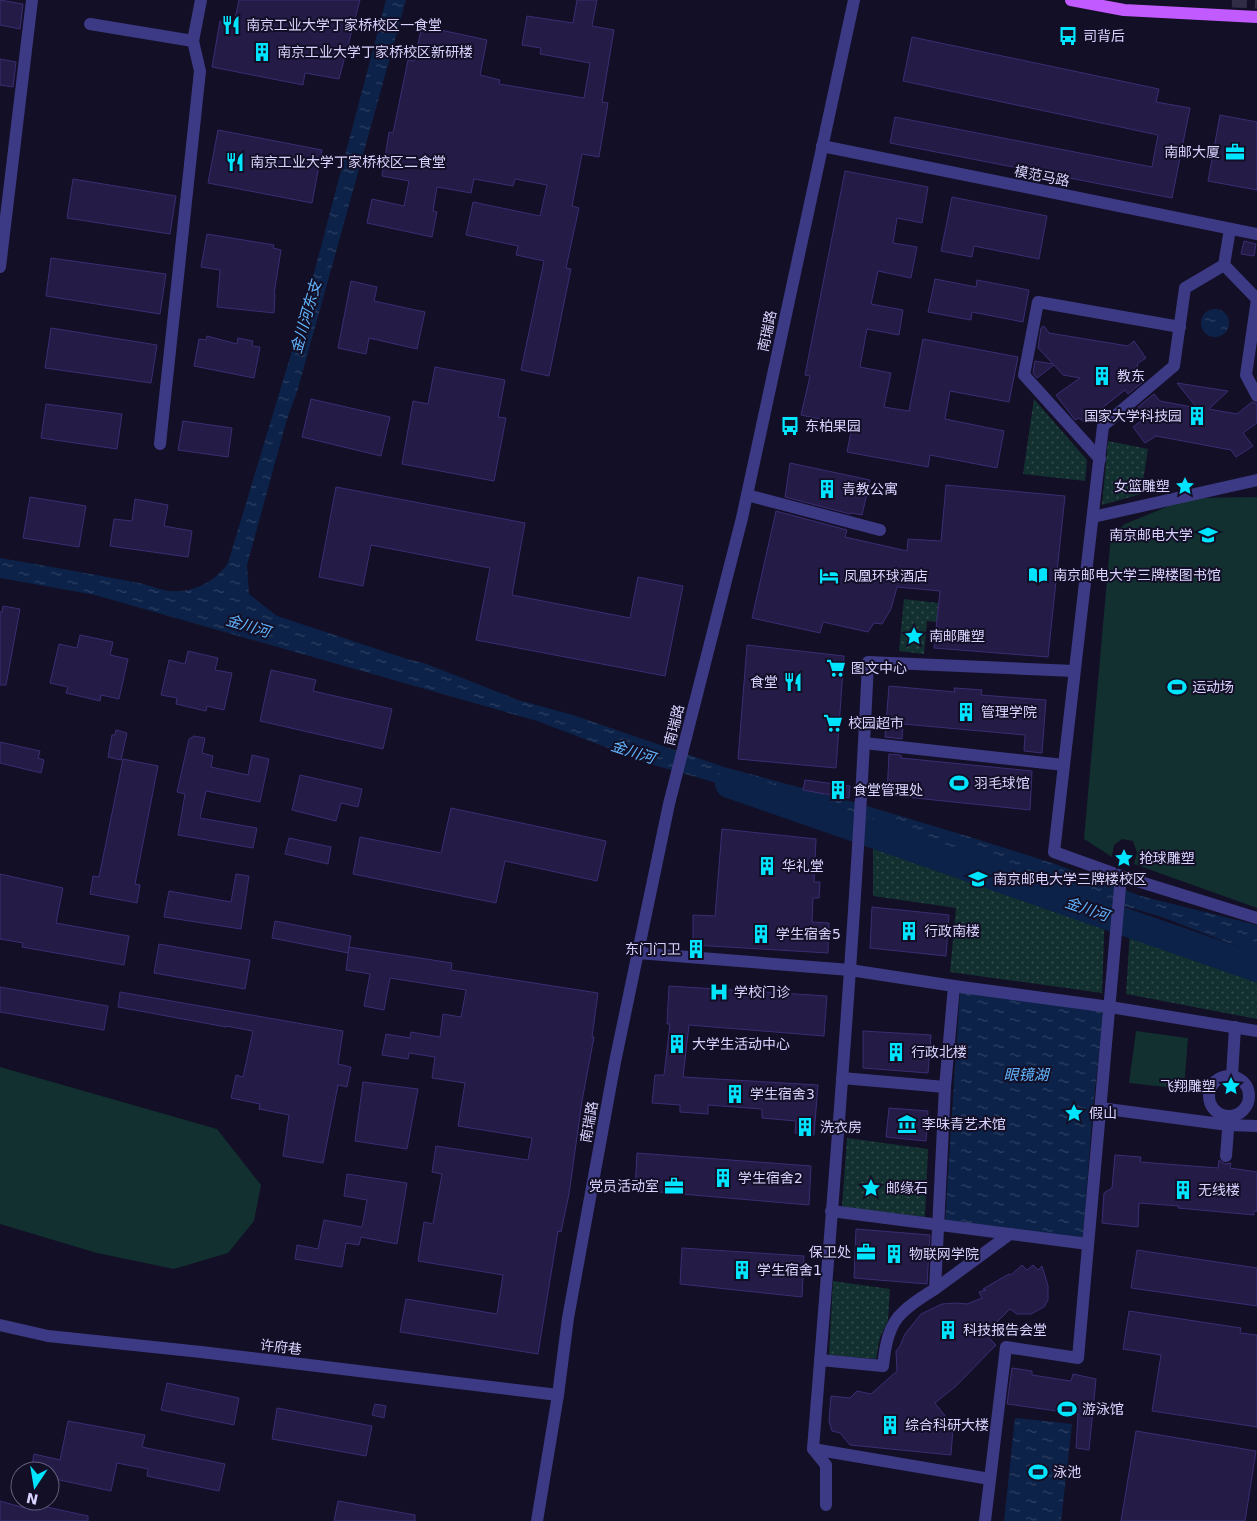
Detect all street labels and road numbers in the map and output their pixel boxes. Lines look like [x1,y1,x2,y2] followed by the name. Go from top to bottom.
[1013,163,1071,189] street label: 模范马路
[755,309,779,353] street label: 南瑞路
[661,703,687,747] street label: 南瑞路
[577,1100,601,1144] street label: 南瑞路
[259,1337,303,1357] street label: 许府巷

